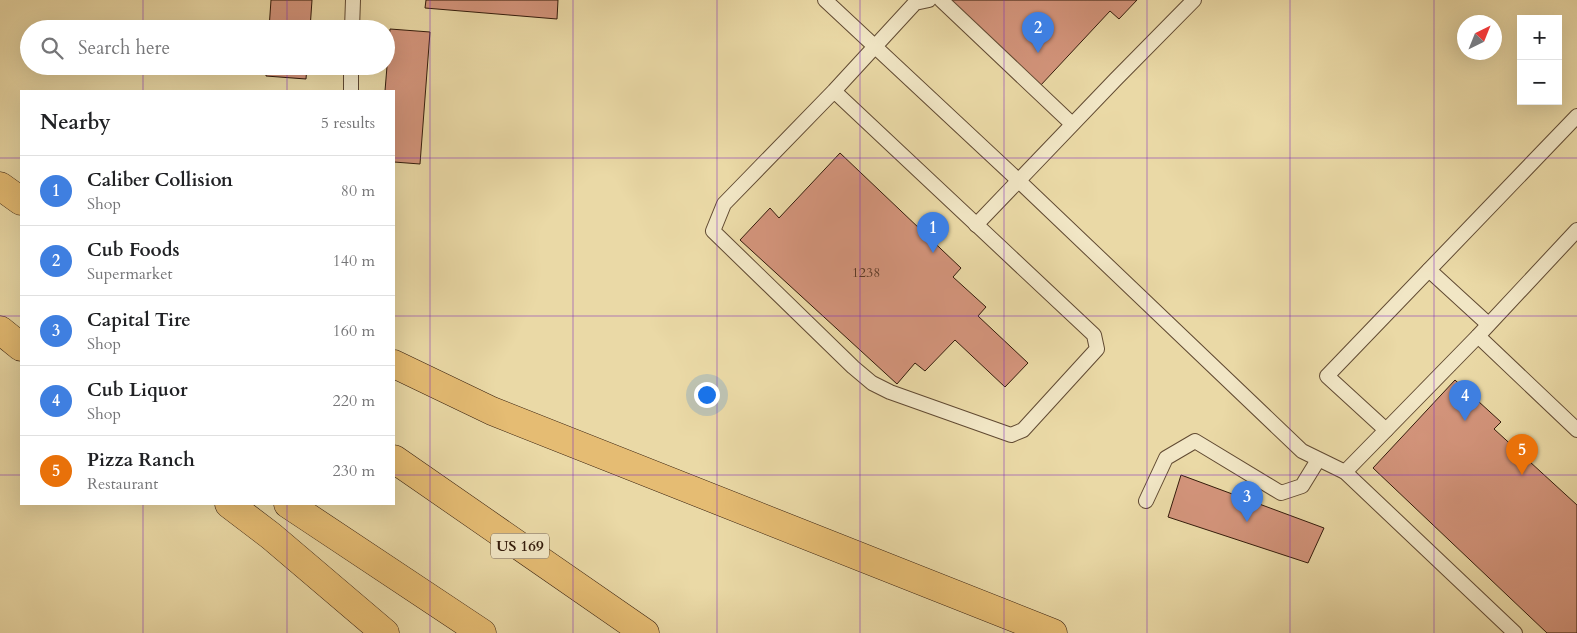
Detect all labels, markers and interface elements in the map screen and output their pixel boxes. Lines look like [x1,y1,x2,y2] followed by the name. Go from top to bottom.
[1022,12,1054,53] pin: 2
[1457,15,1502,60] north arrow
[1517,15,1562,105] map controls
[1517,15,1562,60] button: +
[20,20,395,75] search box
[38,34,66,62] icon: search
[78,35,170,61] text: Search here
[1517,60,1562,105] button: −
[40,108,111,137] text: Nearby
[321,112,375,134] text: 5 results
[87,167,233,193] text: Caliber Collision
[52,180,60,202] text: 1
[341,180,375,202] text: 80 m
[87,193,121,215] text: Shop
[917,212,949,253] pin: 1
[87,237,180,263] text: Cub Foods
[52,250,60,272] text: 2
[333,250,375,272] text: 140 m
[87,263,173,285] text: Supermarket
[852,263,880,282] house number: 1238
[87,307,191,333] text: Capital Tire
[52,320,60,342] text: 3
[333,320,375,342] text: 160 m
[87,333,121,355] text: Shop
[87,377,188,403] text: Cub Liquor
[1449,380,1481,421] pin: 4
[694,382,720,408] your location
[52,390,60,412] text: 4
[333,390,375,412] text: 220 m
[87,403,121,425] text: Shop
[1506,434,1538,475] pin: 5
[87,447,195,473] text: Pizza Ranch
[52,460,60,482] text: 5
[333,460,375,482] text: 230 m
[87,473,158,495] text: Restaurant
[1231,481,1263,522] pin: 3
[491,534,549,558] road number: US 169

